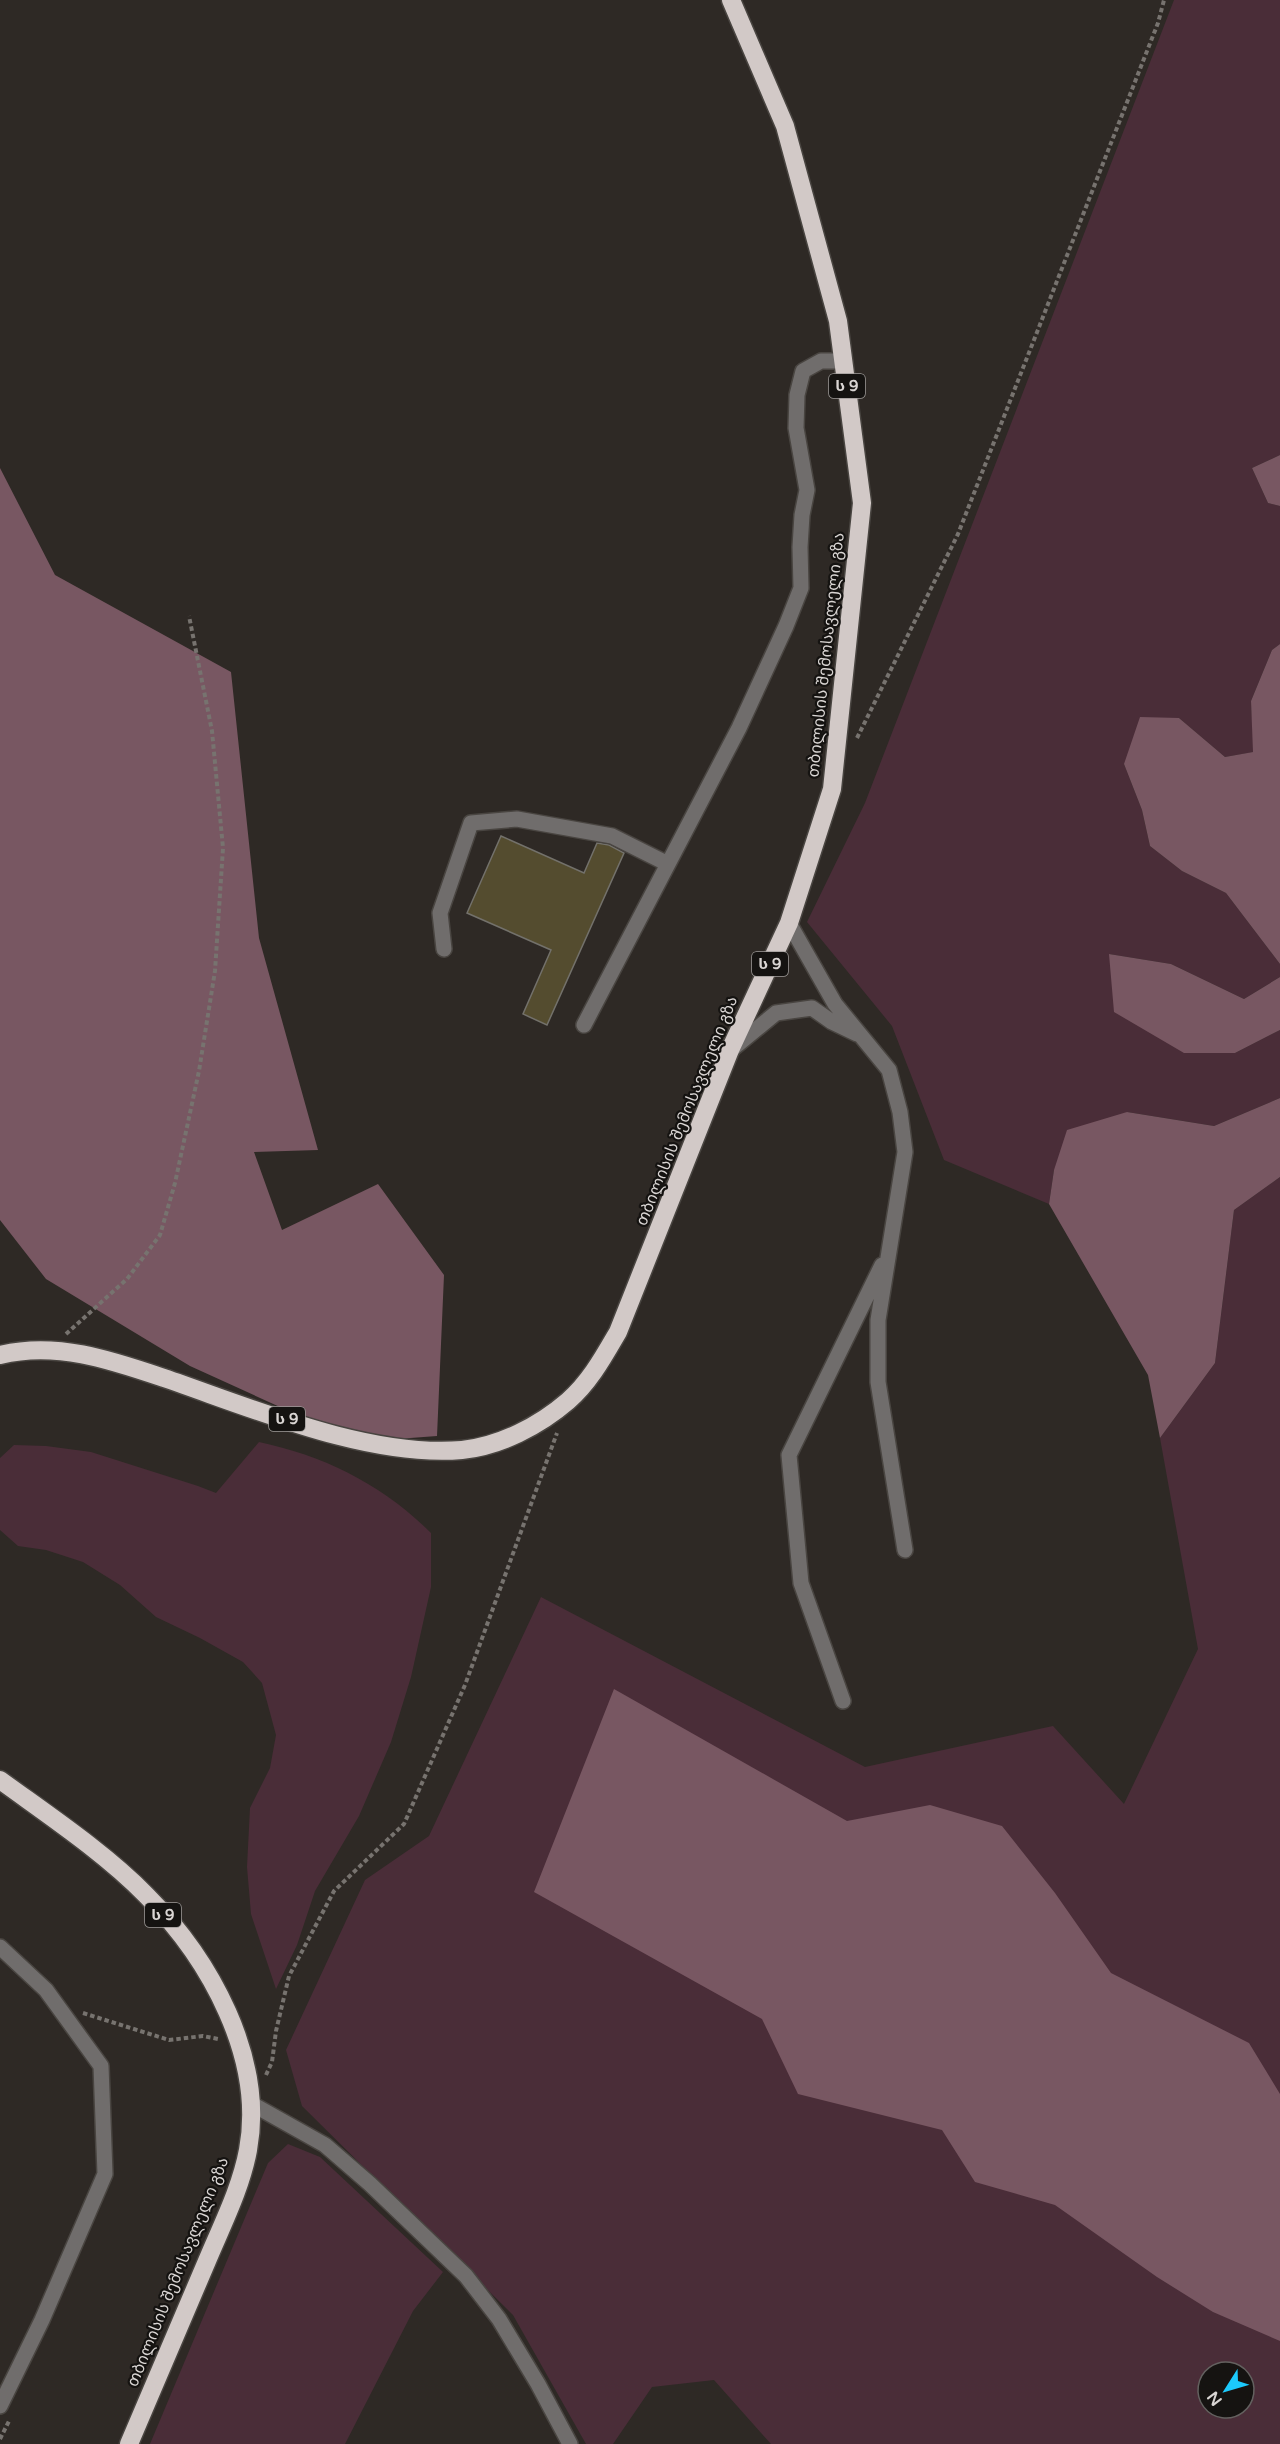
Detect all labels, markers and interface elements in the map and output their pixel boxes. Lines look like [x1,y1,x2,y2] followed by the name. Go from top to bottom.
[829,374,865,398] road number: ს 9
[803,532,849,778] street label: თბილისის შემოსავლელი გზა
[752,952,788,976] road number: ს 9
[632,993,742,1229] street label: თბილისის შემოსავლელი გზა
[269,1407,305,1431] road number: ს 9
[145,1903,181,1927] road number: ს 9
[123,2154,233,2390] street label: თბილისის შემოსავლელი გზა
[1196,2360,1256,2420] north arrow
[1203,2387,1227,2410] text: N

